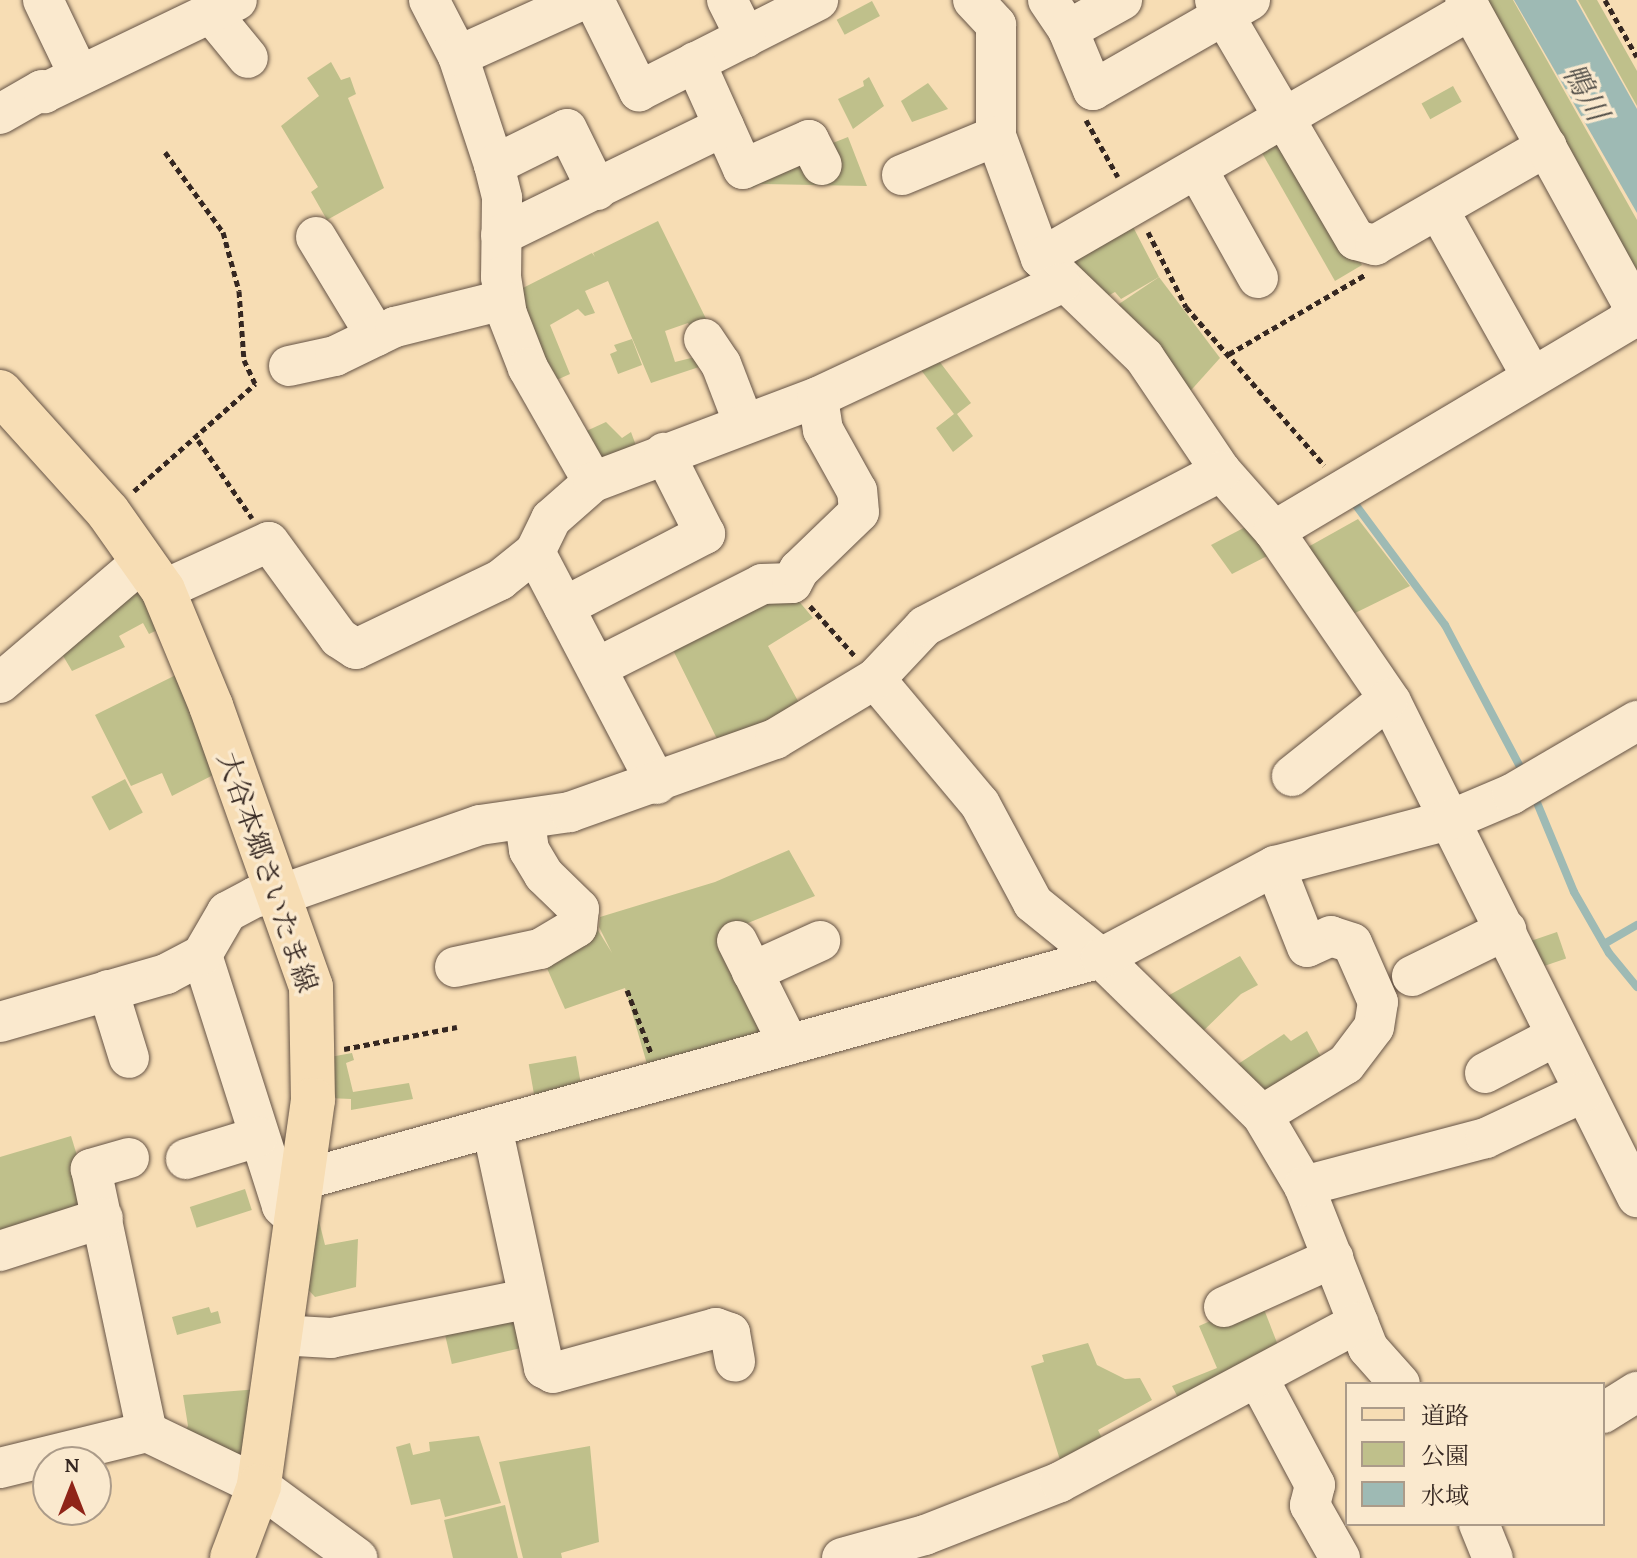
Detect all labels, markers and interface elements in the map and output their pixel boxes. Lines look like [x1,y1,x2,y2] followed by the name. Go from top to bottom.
[1556,57,1616,127] water label: 鴨川
[211,747,325,997] street label: 大谷本郷さいたま線
[1345,1382,1605,1526] legend
[1421,1398,1469,1433] text: 道路
[1421,1438,1469,1473] text: 公園
[32,1446,112,1526] north arrow
[65,1448,79,1480] text: N
[1421,1478,1469,1513] text: 水域

